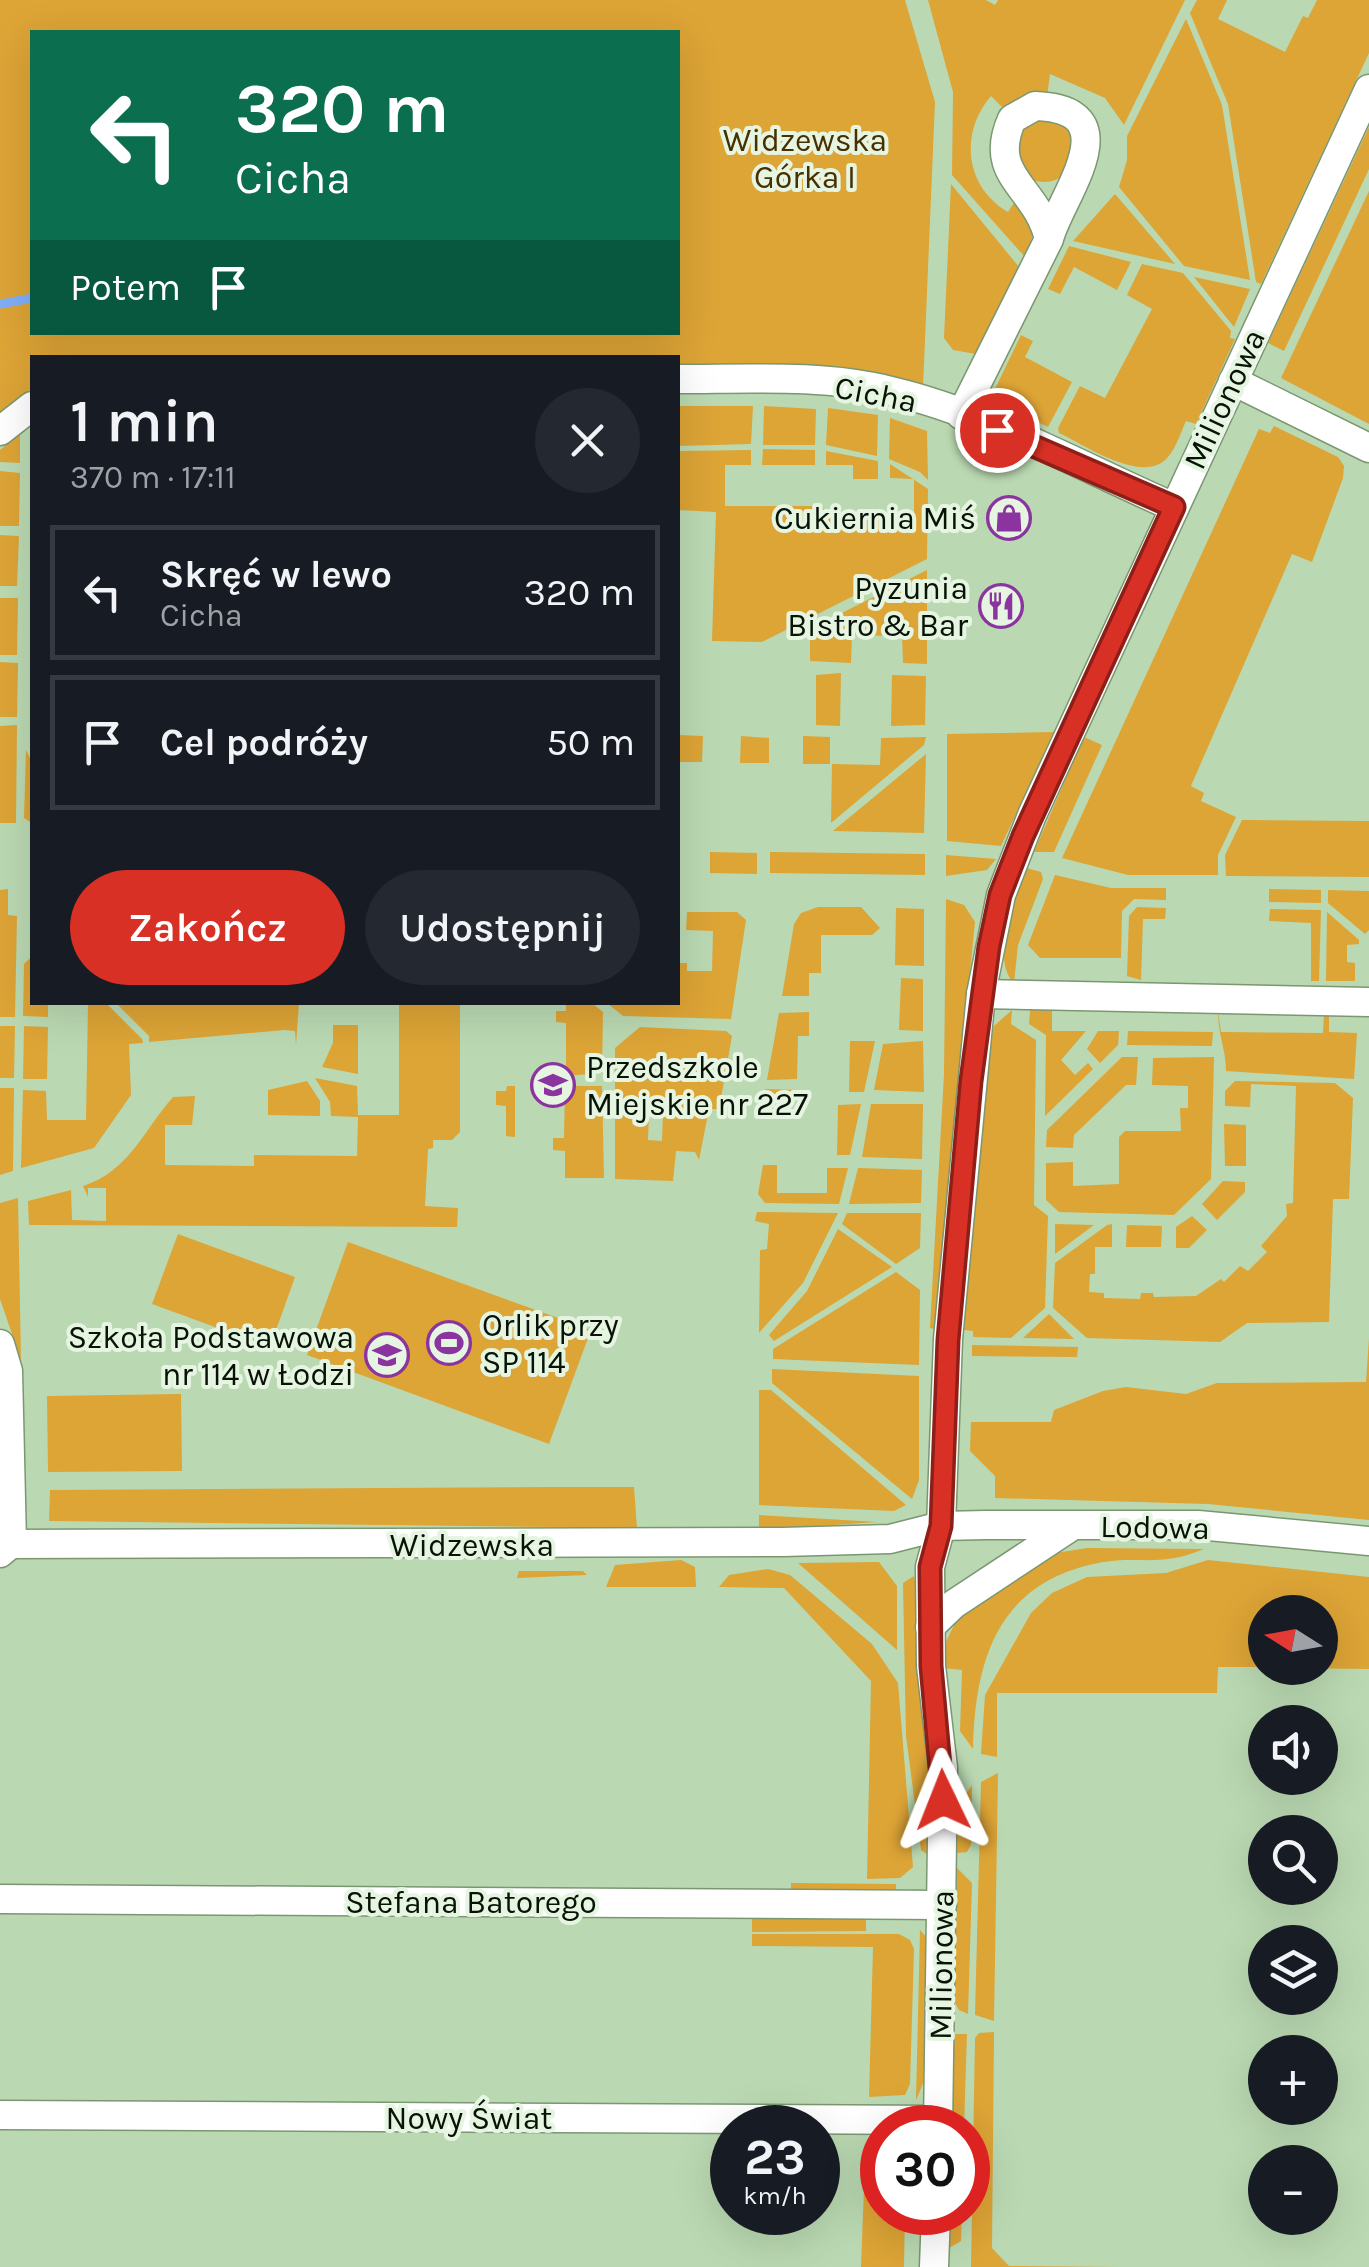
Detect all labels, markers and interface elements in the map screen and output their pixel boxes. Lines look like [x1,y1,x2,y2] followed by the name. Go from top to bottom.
[235,68,449,150] text: 320 m
[70,70,200,200] icon: left
[723,122,887,196] park label: Widzewska Górka I
[235,152,351,204] text: Cicha
[201,260,256,315] icon: arrive
[70,265,181,310] text: Potem
[1176,323,1273,475] street label: Milionowa
[832,368,920,421] street label: Cicha
[70,386,219,456] text: 1 min
[535,388,640,493] button: close
[955,388,1040,473] pin
[970,403,1025,458] icon: arrive
[70,459,236,496] text: 370 m · 17:11
[986,495,1032,541] shop icon: Cukiernia Miś
[774,500,976,537] place label: Cukiernia Miś
[160,552,392,597] text: Skręć w lewo
[75,565,130,620] icon: left
[523,570,635,615] text: 320 m
[787,570,968,644] place label: Pyzunia Bistro & Bar
[978,583,1024,629] restaurant icon: Pyzunia Bistro & Bar
[160,597,243,634] text: Cicha
[75,715,130,770] icon: arrive
[160,720,368,765] text: Cel podróży
[546,720,635,765] text: 50 m
[70,870,345,985] button: Zakończ
[365,870,640,985] button: Udostępnij
[586,1049,808,1123] place label: Przedszkole Miejskie nr 227
[530,1062,576,1108] school or university icon: Przedszkole Miejskie nr 227
[482,1307,619,1381] place label: Orlik przy SP 114
[68,1319,354,1393] place label: Szkoła Podstawowa nr 114 w Łodzi
[426,1320,472,1366] sports icon: Orlik przy SP 114
[364,1332,410,1378] school or university icon: Szkoła Podstawowa nr 114 w Łodzi
[1100,1508,1210,1547] street label: Lodowa
[390,1527,554,1564] street label: Widzewska
[1248,1595,1338,1685] north arrow
[1248,1595,1338,2235] map controls
[1248,1705,1338,1795] button: sound
[891,1748,995,1852] position arrow
[1248,1815,1338,1905] button: search
[345,1884,597,1921] street label: Stefana Batorego
[922,1890,961,2040] street label: Milionowa
[1248,1925,1338,2015] button: layers
[1248,2035,1338,2125] button: +
[386,2098,552,2137] street label: Nowy Świat
[860,2105,990,2235] speed limit sign: 30
[744,2128,806,2187] text: 23
[1248,2145,1338,2235] button: −
[743,2181,807,2210] text: km/h

